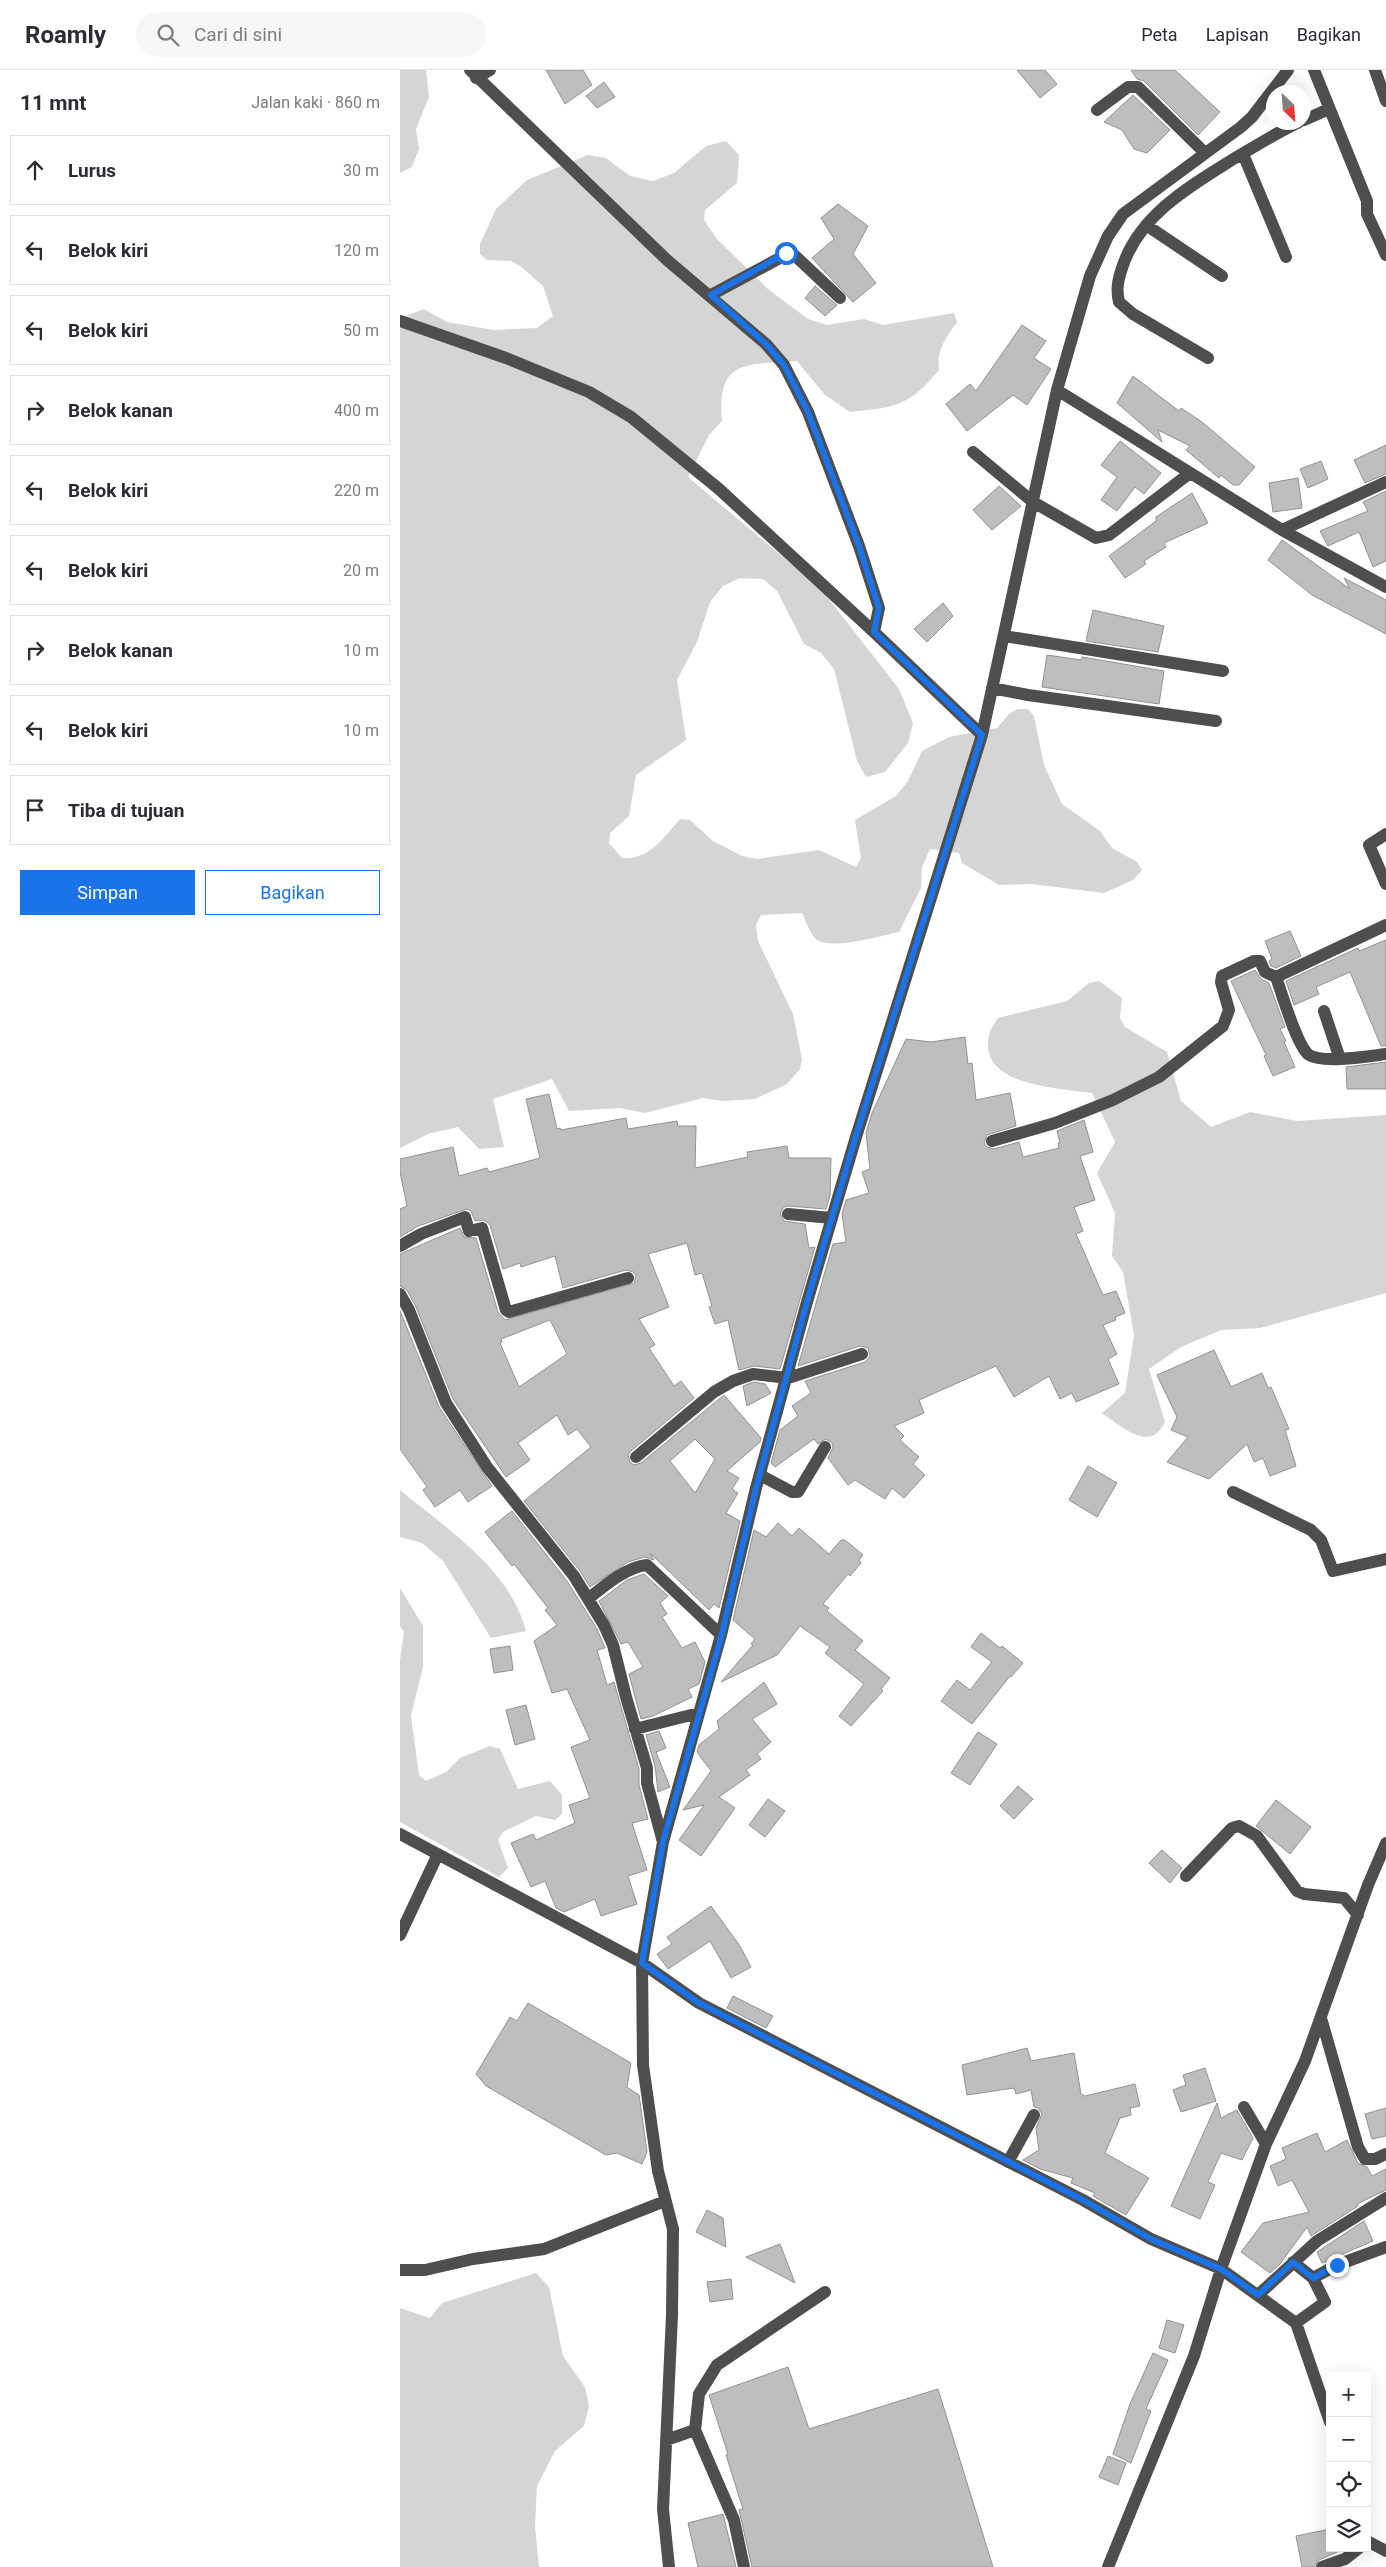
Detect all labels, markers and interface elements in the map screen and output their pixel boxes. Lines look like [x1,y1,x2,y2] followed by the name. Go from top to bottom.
[136,12,486,57] search box
[25,21,106,49] text: Roamly
[154,21,182,49] icon: search
[194,23,282,46] text: Cari di sini
[1141,24,1178,45] text: Peta
[1206,24,1269,45] text: Lapisan
[1297,24,1361,45] text: Bagikan
[1266,85,1311,130] north arrow
[20,91,86,115] text: 11 mnt
[251,93,380,112] text: Jalan kaki · 860 m
[21,156,49,184] icon: ahead
[68,159,116,182] text: Lurus
[343,161,379,180] text: 30 m
[21,236,49,264] icon: left
[68,239,148,262] text: Belok kiri
[334,241,379,260] text: 120 m
[775,242,798,265] route start
[21,316,49,344] icon: left
[68,319,148,342] text: Belok kiri
[343,321,379,340] text: 50 m
[21,396,49,424] icon: right
[68,399,173,422] text: Belok kanan
[334,401,379,420] text: 400 m
[21,476,49,504] icon: left
[68,479,148,502] text: Belok kiri
[334,481,379,500] text: 220 m
[21,556,49,584] icon: left
[68,559,148,582] text: Belok kiri
[343,561,379,580] text: 20 m
[21,636,49,664] icon: right
[68,639,173,662] text: Belok kanan
[343,641,379,660] text: 10 m
[21,716,49,744] icon: left
[68,719,148,742] text: Belok kiri
[343,721,379,740] text: 10 m
[21,796,49,824] icon: arrive
[68,799,184,822] text: Tiba di tujuan
[20,870,195,915] button: Simpan
[205,870,380,915] button: Bagikan
[1326,2254,1349,2277] route end
[1326,2372,1371,2552] map controls
[1326,2372,1371,2417] button: +
[1326,2417,1371,2462] button: −
[1326,2462,1371,2507] button: locate
[1326,2507,1371,2552] button: layers

